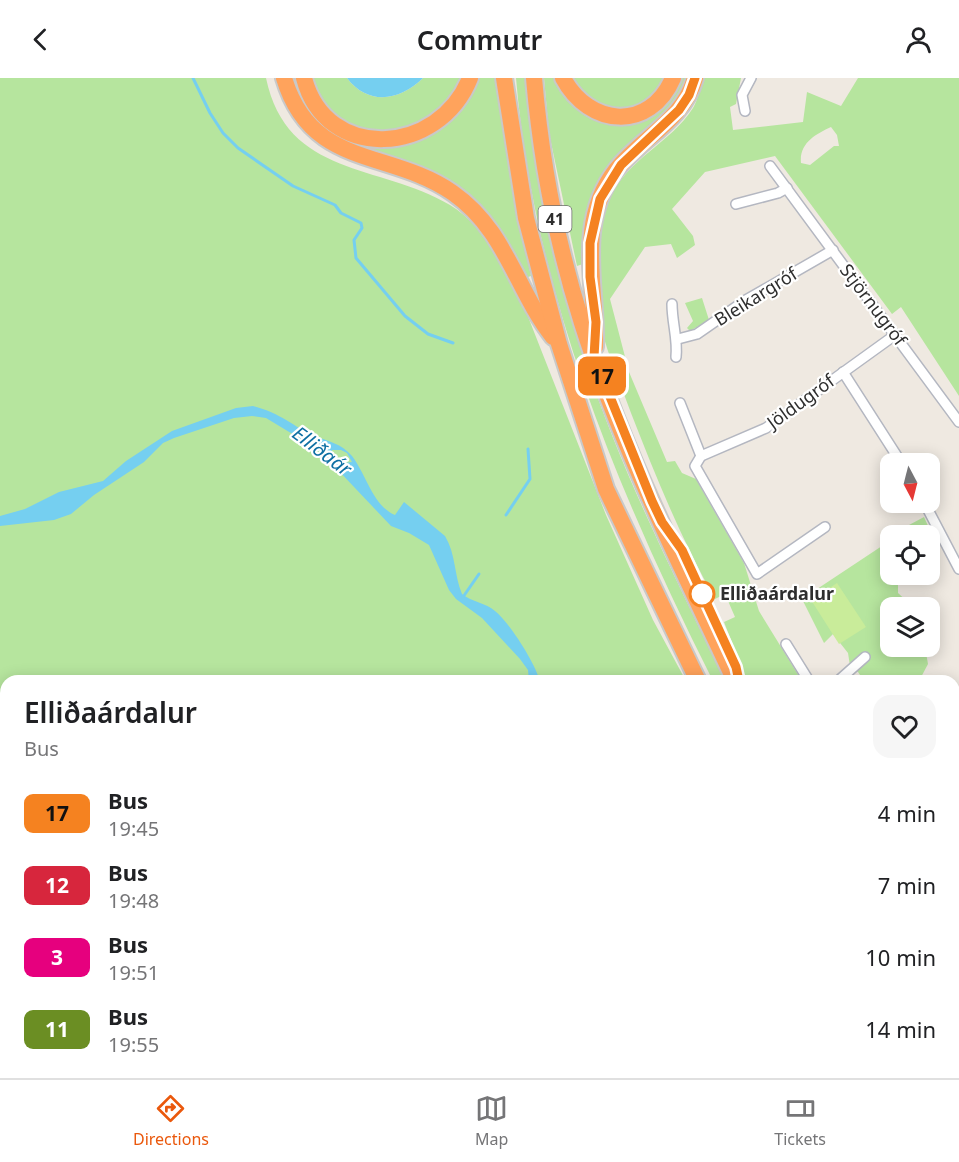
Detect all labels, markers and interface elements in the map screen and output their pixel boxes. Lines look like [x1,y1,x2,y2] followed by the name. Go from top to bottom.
[417,21,542,58] text: Commutr
[24,23,57,56] icon: back
[902,23,935,56] icon: person
[538,206,572,232] road number: 41
[835,259,913,351] street label: Stjörnugróf
[710,261,802,331] street label: Bleikargróf
[575,356,629,396] line badge: 17
[590,362,614,390] text: 17
[760,368,840,435] street label: Jöldugróf
[287,419,358,482] water label: Elliðaár
[880,453,940,513] north arrow
[880,453,940,657] map controls
[880,525,940,585] button: locate
[689,581,715,607] marker: Elliðaárdalur
[720,581,834,605] place label: Elliðaárdalur
[880,597,940,657] button: layers
[24,693,197,731] text: Elliðaárdalur
[873,695,936,758] button: heart
[24,735,59,762] text: Bus
[108,785,148,815] text: Bus
[878,798,936,828] text: 4 min
[45,799,69,827] text: 17
[108,815,159,842] text: 19:45
[108,857,148,887] text: Bus
[878,870,936,900] text: 7 min
[45,871,69,899] text: 12
[108,887,159,914] text: 19:48
[108,929,148,959] text: Bus
[865,942,936,972] text: 10 min
[51,943,63,971] text: 3
[108,959,159,986] text: 19:51
[108,1001,148,1031] text: Bus
[865,1014,936,1044] text: 14 min
[45,1015,69,1043] text: 11
[108,1031,159,1058] text: 19:55
[133,1092,209,1150] tab: Directions
[475,1092,508,1150] tab: Map
[774,1092,826,1150] tab: Tickets

